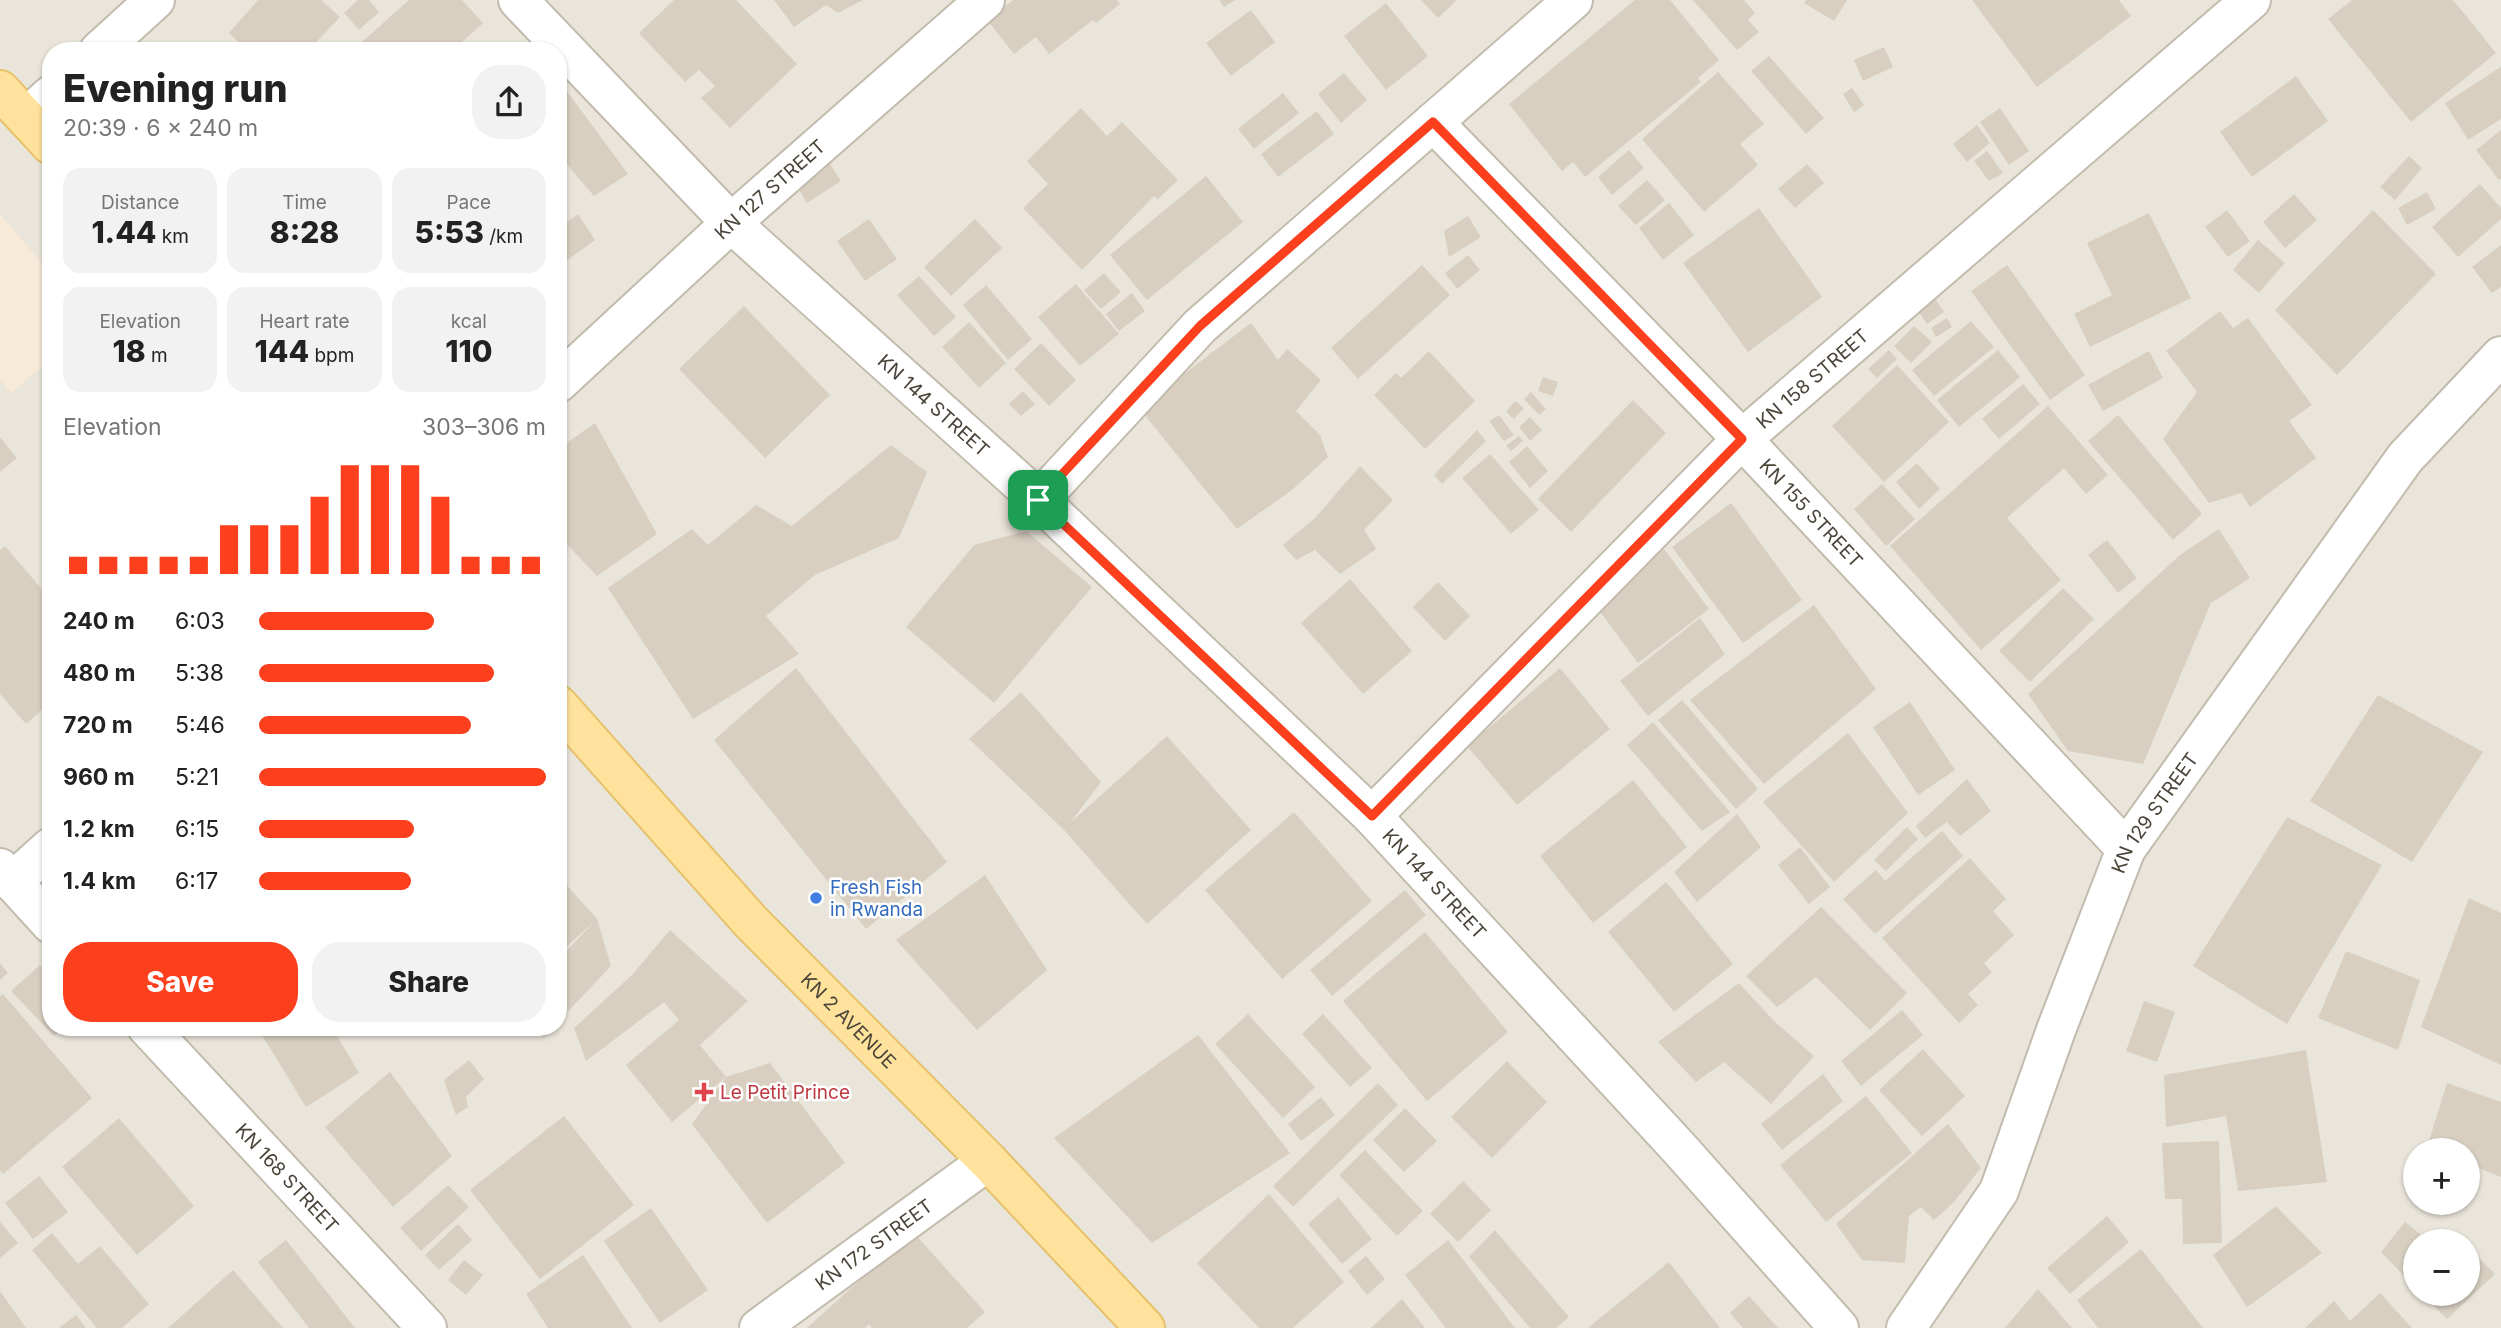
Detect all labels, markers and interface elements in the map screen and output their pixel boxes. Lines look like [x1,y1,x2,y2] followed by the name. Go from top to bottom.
[63,65,288,111] text: Evening run
[472,65,546,139] button: share
[63,114,258,142] text: 20:39 · 6 × 240 m
[710,134,830,244] street label: KN 127 STREET
[101,191,179,214] text: Distance
[282,191,327,214] text: Time
[446,191,491,214] text: Pace
[91,214,157,250] text: 1.44
[270,214,339,250] text: 8:28
[414,214,484,250] text: 5:53
[157,225,189,248] text: km
[484,225,523,248] text: /km
[99,310,181,333] text: Elevation
[259,310,349,333] text: Heart rate
[451,310,487,333] text: kcal
[1751,324,1873,433] street label: KN 158 STREET
[113,333,146,369] text: 18
[255,333,309,369] text: 144
[445,333,492,369] text: 110
[146,344,168,367] text: m
[309,344,354,367] text: bpm
[873,349,994,461] street label: KN 144 STREET
[63,413,162,441] text: Elevation
[422,413,546,441] text: 303–306 m
[1755,454,1868,572] street label: KN 155 STREET
[1008,470,1068,530] pin
[1019,481,1057,519] icon: arrive
[63,607,135,635] text: 240 m
[175,607,225,635] text: 6:03
[63,659,135,687] text: 480 m
[175,659,224,687] text: 5:38
[63,711,133,739] text: 720 m
[175,711,225,739] text: 5:46
[2106,748,2203,876] street label: KN 129 STREET
[63,763,135,791] text: 960 m
[175,763,219,791] text: 5:21
[63,815,135,843] text: 1.2 km
[175,815,219,843] text: 6:15
[1378,824,1491,944] street label: KN 144 STREET
[63,867,136,895] text: 1.4 km
[175,867,218,895] text: 6:17
[830,876,923,921] place label: Fresh Fish in Rwanda
[808,890,824,906] marker: Fresh Fish in Rwanda
[63,942,298,1022] button: Save
[312,942,546,1022] button: Share
[796,968,901,1073] street label: KN 2 AVENUE
[720,1081,850,1104] place label: Le Petit Prince
[694,1082,714,1102] marker: Le Petit Prince
[231,1118,344,1237] street label: KN 168 STREET
[2403,1138,2480,1306] map controls
[2403,1138,2480,1215] button: +
[811,1194,937,1295] street label: KN 172 STREET
[2403,1229,2480,1306] button: −

